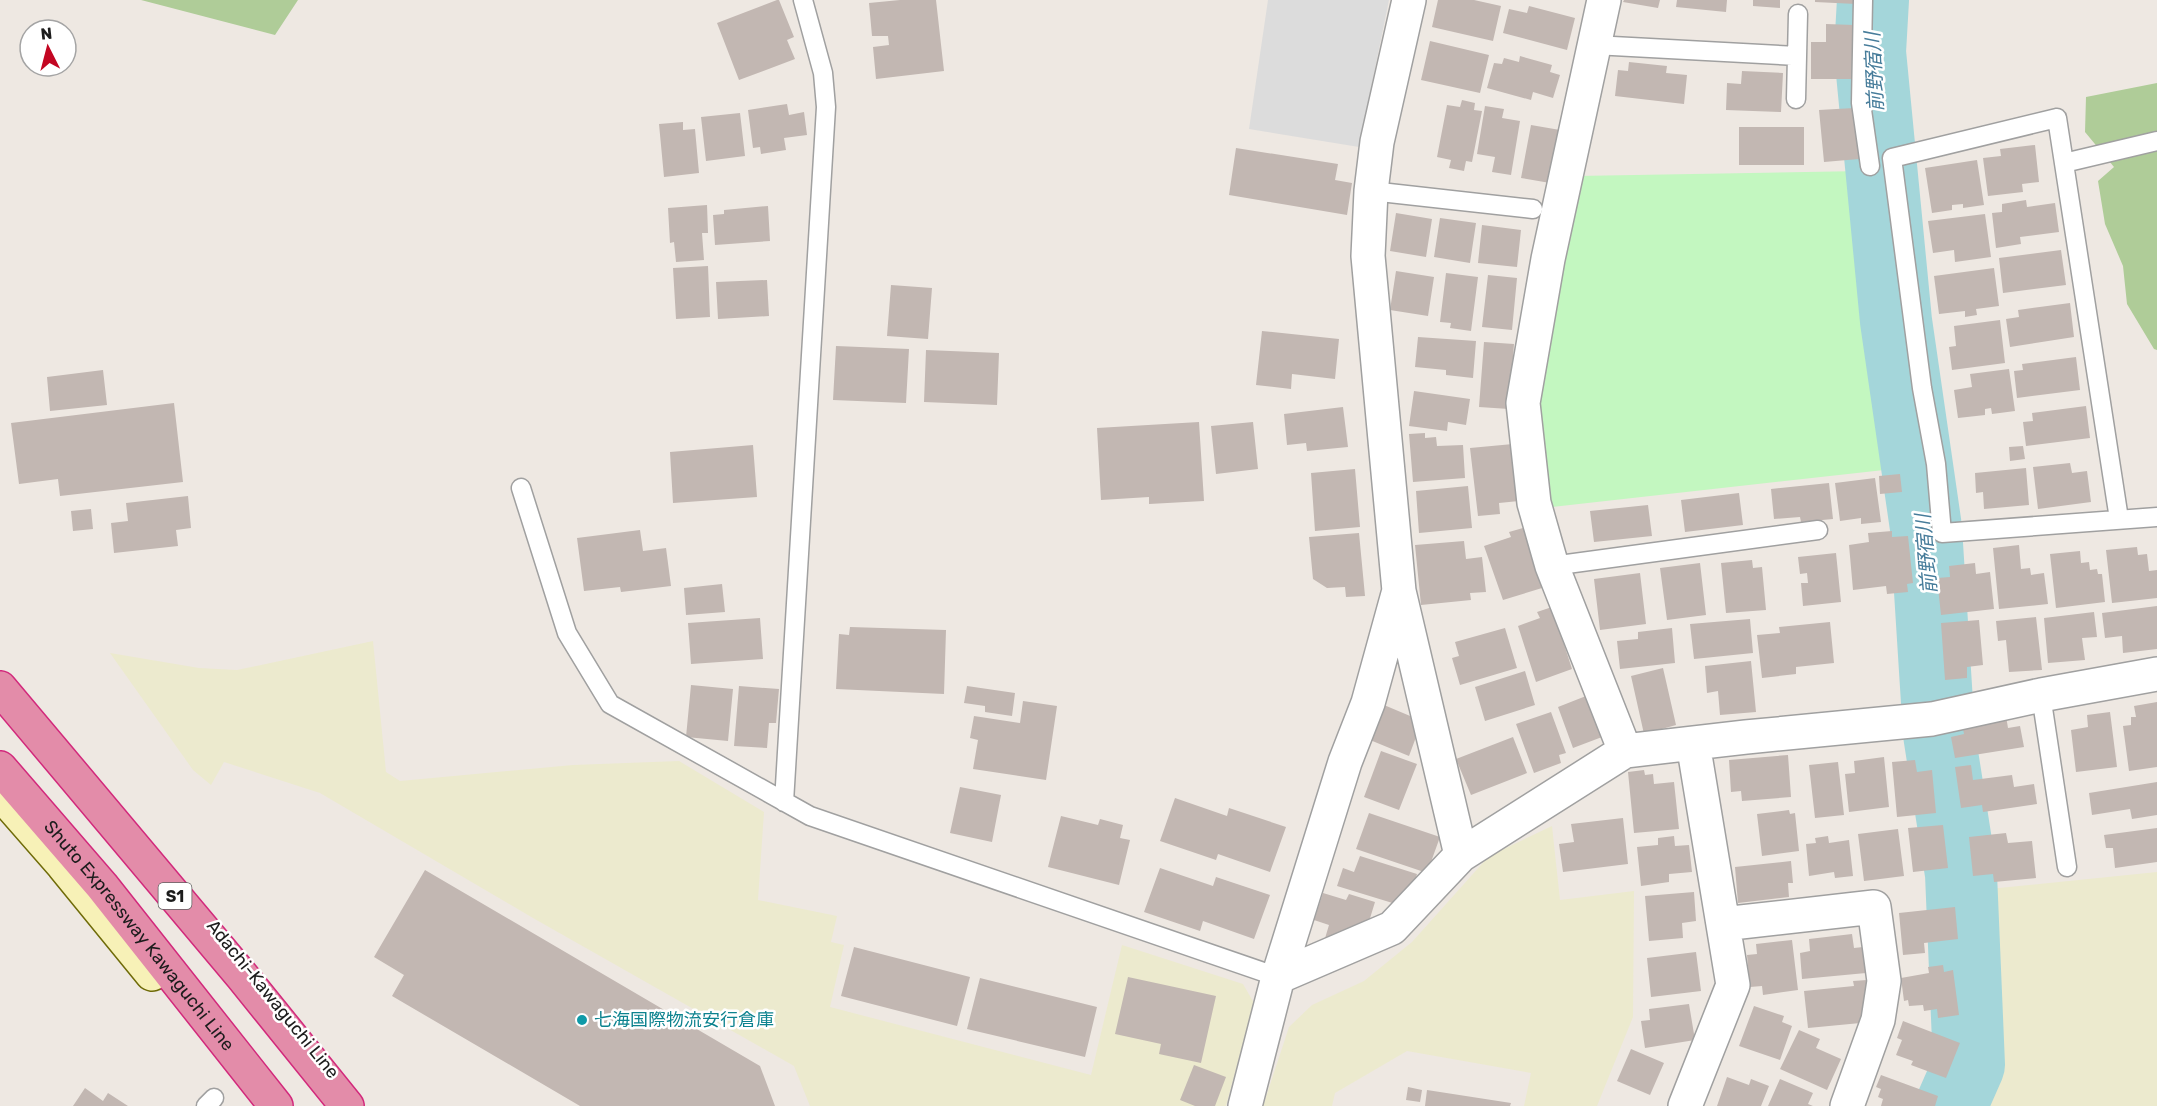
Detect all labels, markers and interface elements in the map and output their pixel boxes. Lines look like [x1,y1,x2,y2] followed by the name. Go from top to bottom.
[18,18,78,78] north arrow
[40,24,53,44] text: N
[1860,29,1888,113] water label: 前野宿川
[1910,511,1941,595] water label: 前野宿川
[39,816,239,1055] street label: Shuto Expressway Kawaguchi Line
[158,883,192,909] road number: S1
[202,915,344,1083] street label: Adachi-Kawaguchi Line
[594,1009,774,1031] place label: 七海国際物流安行倉庫
[575,1013,589,1027] marker: 七海国際物流安行倉庫

